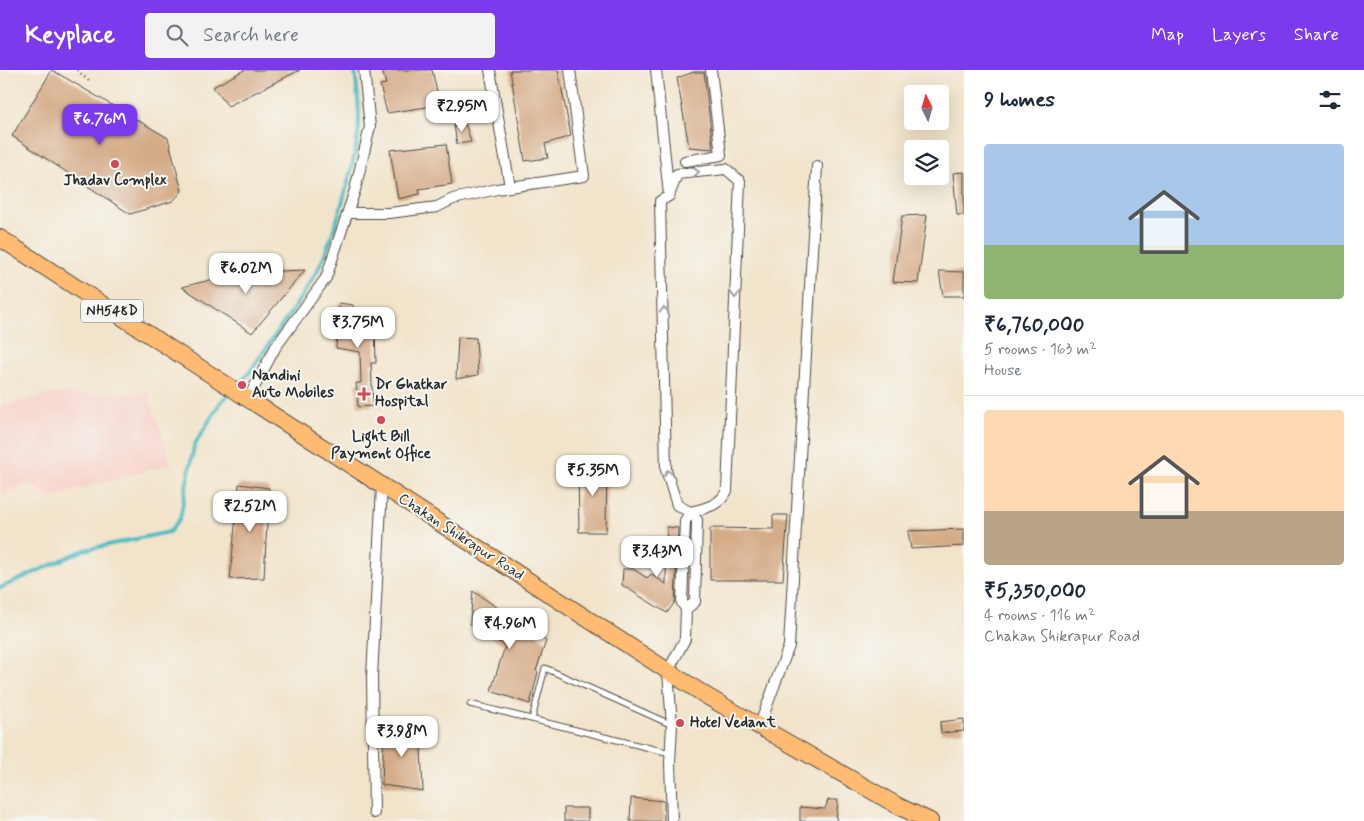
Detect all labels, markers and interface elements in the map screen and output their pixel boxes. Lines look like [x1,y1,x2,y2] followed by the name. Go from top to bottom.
[145,13,495,58] search box
[25,20,115,51] text: Keyplace
[163,21,191,49] icon: search
[203,23,299,48] text: Search here
[1151,23,1184,47] text: Map
[1212,23,1266,47] text: Layers
[1294,23,1339,47] text: Share
[904,85,949,130] north arrow
[904,85,949,185] map controls
[984,86,1055,114] text: 9 homes
[1316,86,1344,114] icon: filters
[421,90,503,133] pin: ₹2.95M
[437,96,487,117] text: ₹2.95M
[59,104,141,146] pin: ₹6.76M
[73,109,127,130] text: ₹6.76M
[904,140,949,185] button: layers
[109,158,121,170] marker: Jhadav Complex
[692,167,700,178] one-way arrow
[64,171,167,191] place label: Jhadav Complex
[1119,177,1209,267] icon: home
[205,252,287,295] pin: ₹6.02M
[220,258,272,279] text: ₹6.02M
[730,292,740,299] one-way arrow
[81,300,143,322] road number: NH548D
[317,306,399,349] pin: ₹3.75M
[659,306,669,314] one-way arrow
[984,311,1084,339] text: ₹6,760,000
[332,312,384,333] text: ₹3.75M
[984,339,1096,360] text: 5 rooms · 163 m²
[984,360,1022,381] text: House
[252,366,334,403] place label: Nandini Auto Mobiles
[375,375,448,412] place label: Dr Ghatkar Hospital
[236,379,248,391] marker: Nandini Auto Mobiles
[357,387,371,401] marker: Dr Ghatkar Hospital
[375,414,387,426] marker: Light Bill Payment Office
[331,427,432,464] place label: Light Bill Payment Office
[1119,442,1209,532] icon: home
[552,454,634,497] pin: ₹5.35M
[567,460,619,481] text: ₹5.35M
[663,468,674,477] one-way arrow
[394,489,528,585] street label: Chakan Shikrapur Road
[209,490,291,533] pin: ₹2.52M
[224,496,276,517] text: ₹2.52M
[616,536,698,578] pin: ₹3.43M
[632,541,682,562] text: ₹3.43M
[984,577,1086,605] text: ₹5,350,000
[984,605,1095,626] text: 4 rooms · 116 m²
[469,608,551,650] pin: ₹4.96M
[484,613,536,634] text: ₹4.96M
[984,626,1140,647] text: Chakan Shikrapur Road
[690,713,777,733] place label: Hotel Vedant
[361,716,443,758] pin: ₹3.98M
[674,717,686,729] marker: Hotel Vedant
[377,721,427,742] text: ₹3.98M

